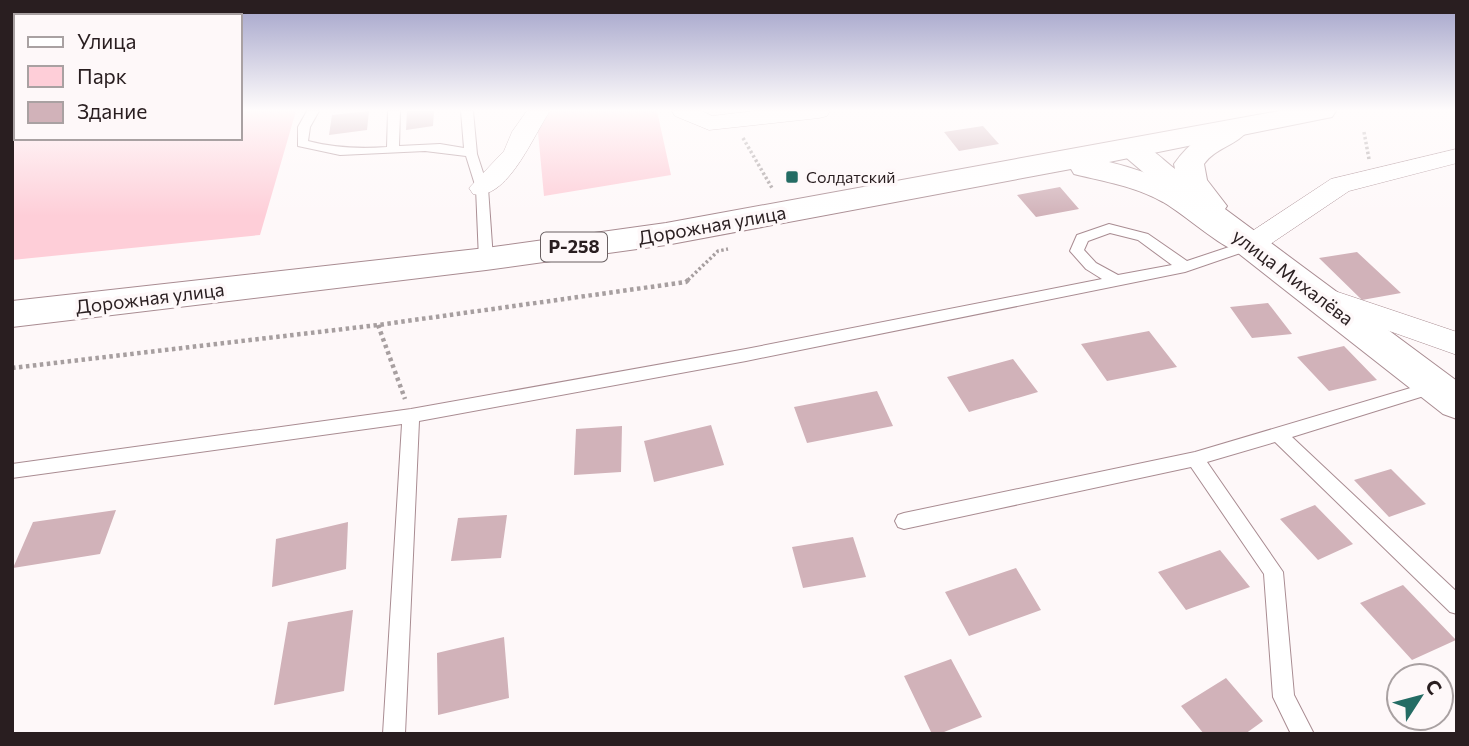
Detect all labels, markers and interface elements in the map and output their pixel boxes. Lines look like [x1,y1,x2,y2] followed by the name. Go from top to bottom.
[14,14,242,140] legend
[77,28,136,53] text: Улица
[77,63,127,88] text: Парк
[77,98,147,123] text: Здание
[806,167,896,186] place label: Солдатский
[784,169,800,185] marker: Солдатский
[636,200,788,249] street label: Дорожная улица
[1228,224,1358,330] street label: улица Михалёва
[541,232,607,262] road number: Р-258
[74,277,226,318] street label: Дорожная улица
[1385,662,1455,732] north arrow
[1421,675,1447,699] text: С

